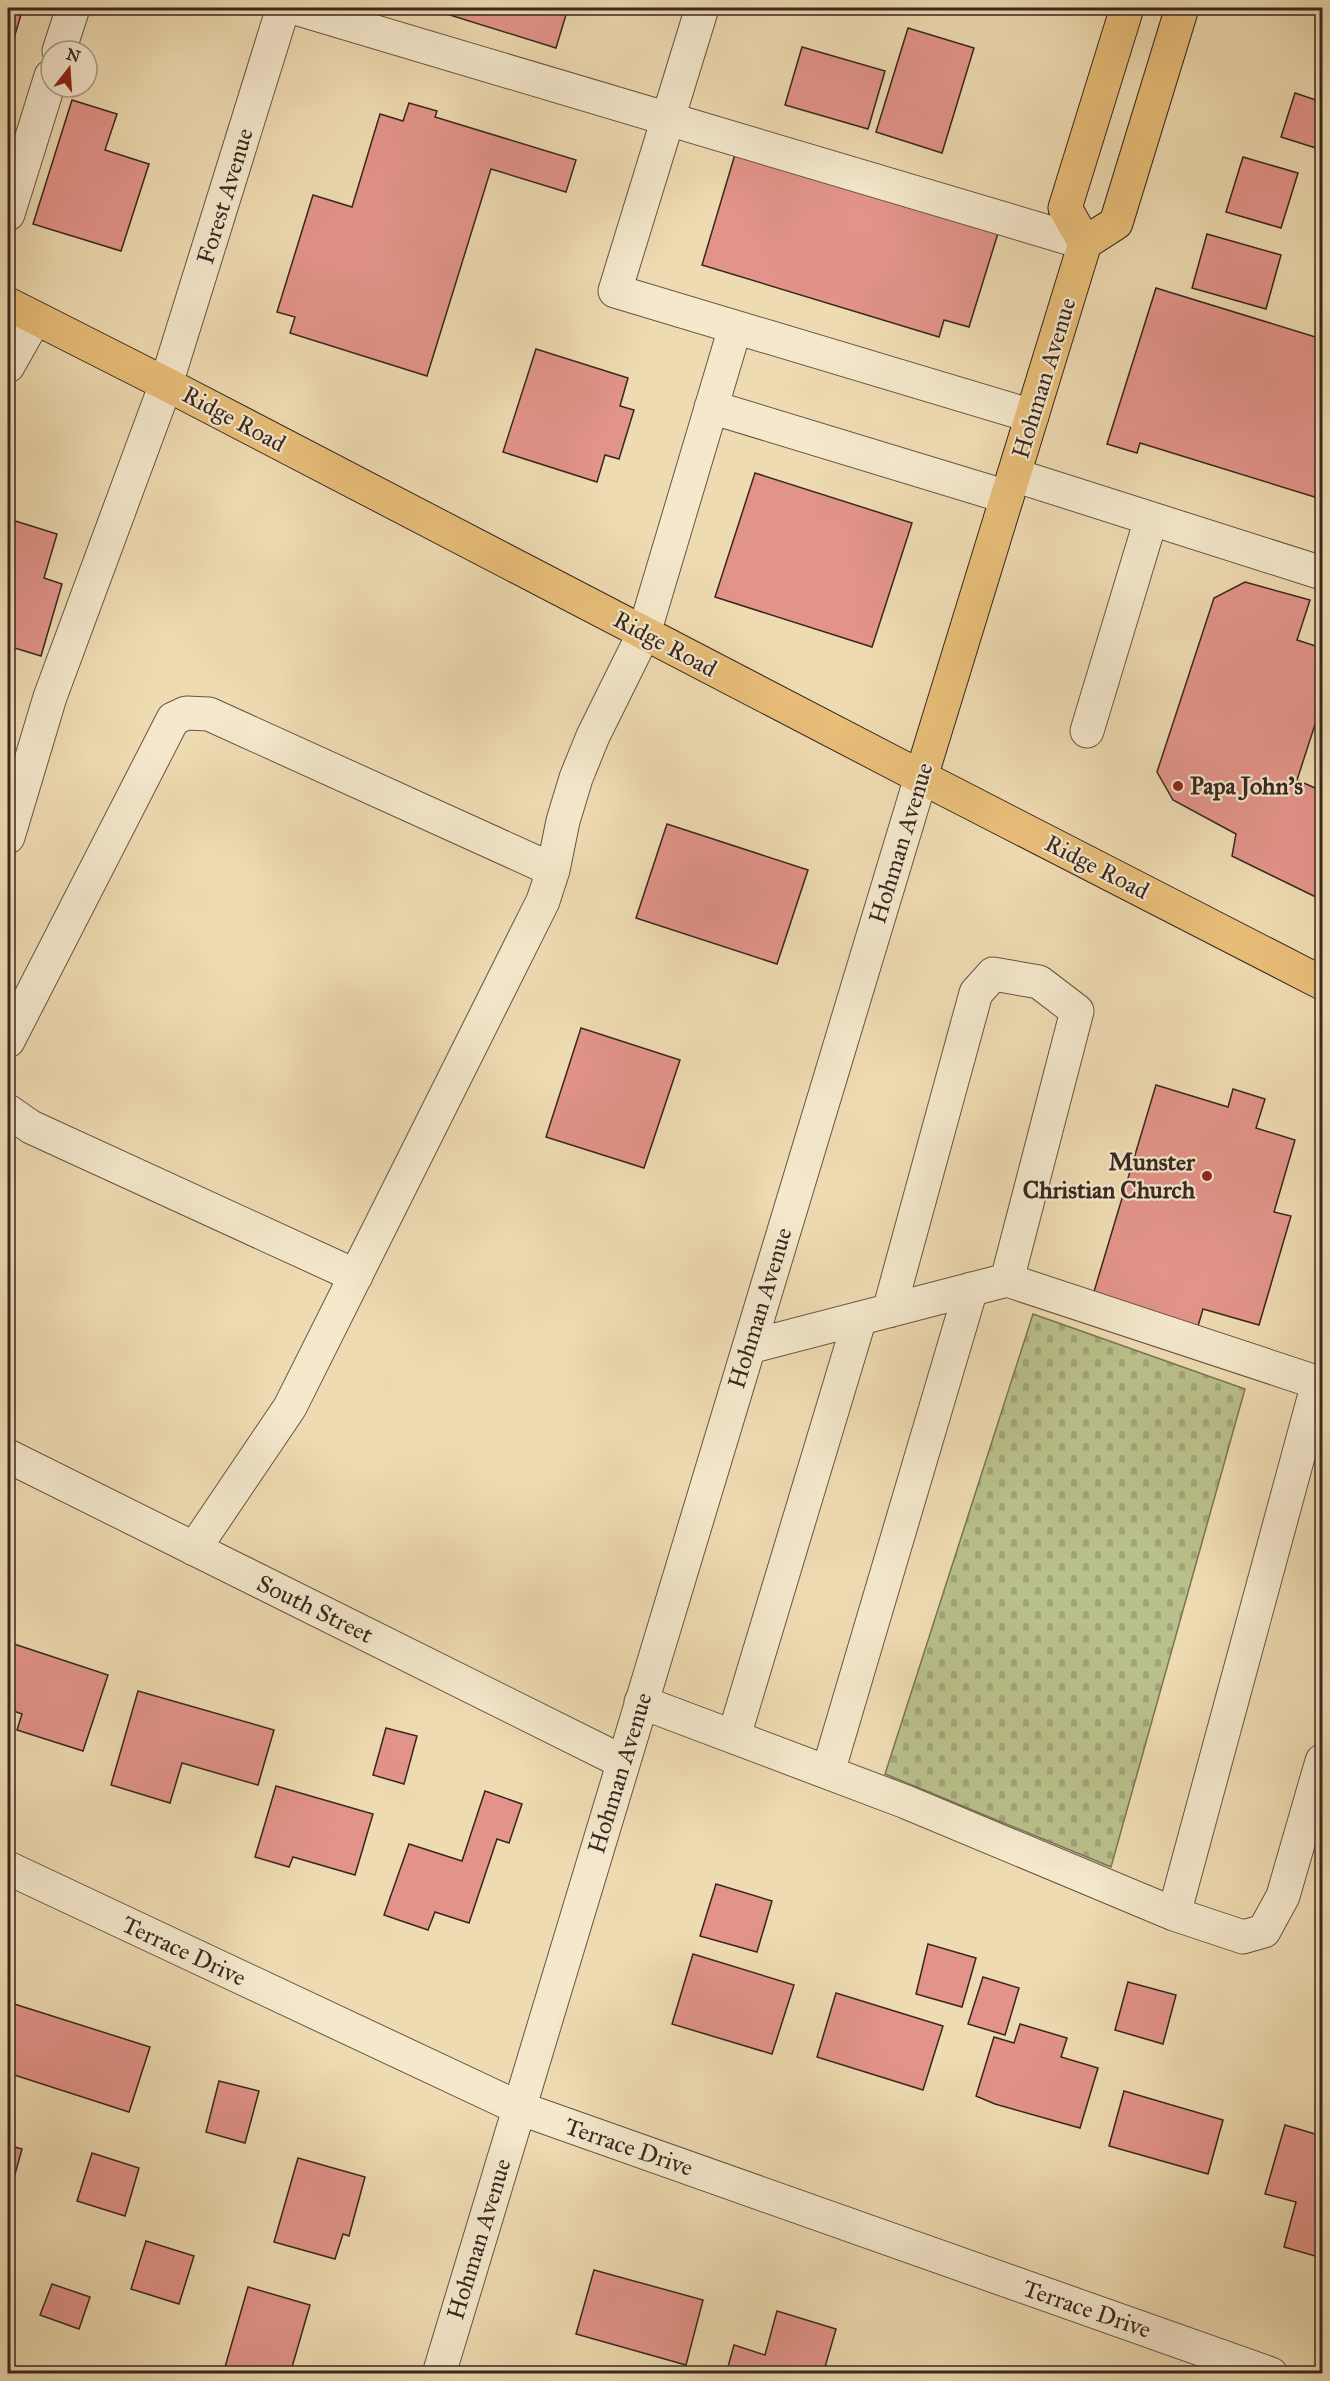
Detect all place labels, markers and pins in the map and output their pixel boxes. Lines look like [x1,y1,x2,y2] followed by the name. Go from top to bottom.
[1190,771,1303,801] place label: Papa John's
[1171,779,1185,793] marker: Papa John's
[1023,1147,1196,1205] place label: Munster Christian Church
[1200,1169,1214,1183] marker: Munster Christian Church

